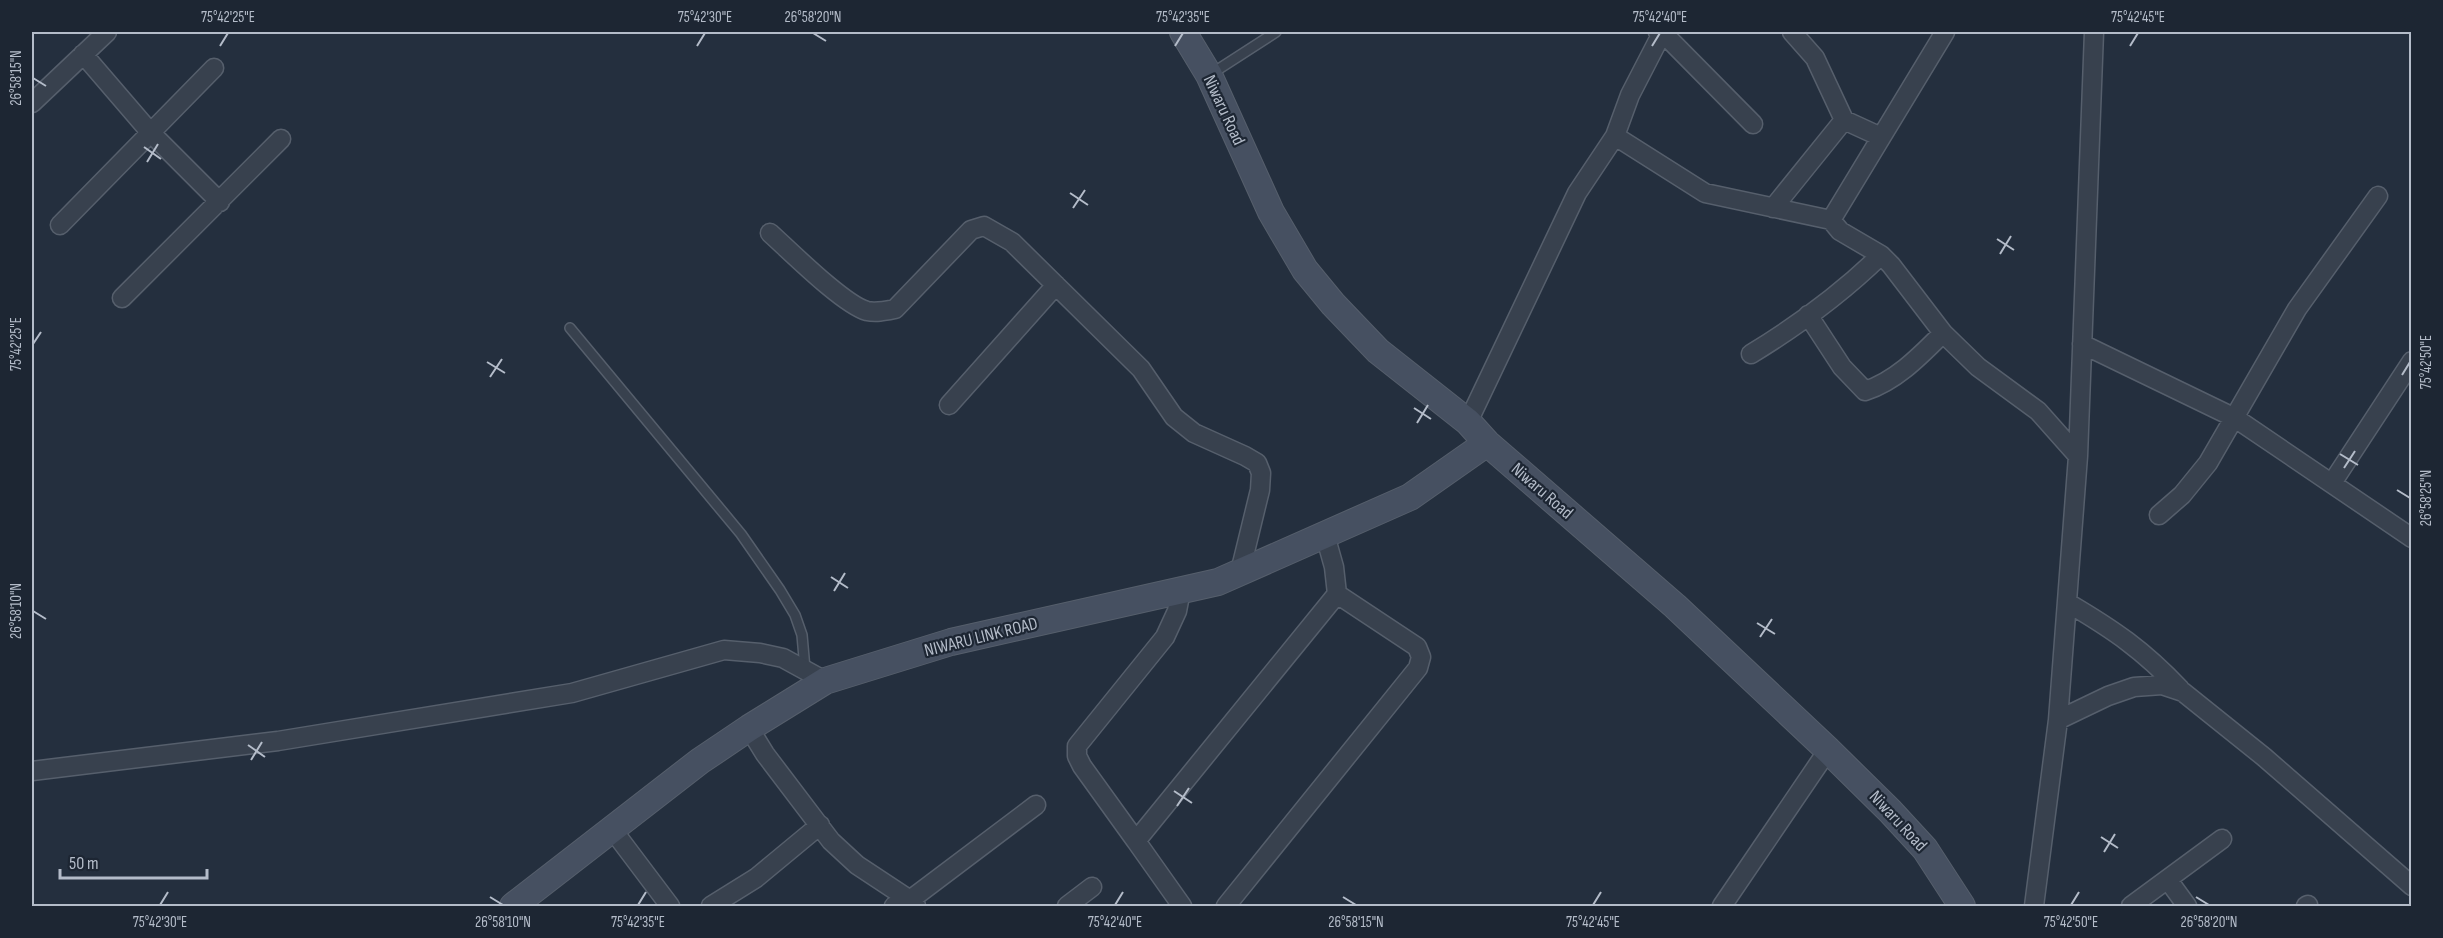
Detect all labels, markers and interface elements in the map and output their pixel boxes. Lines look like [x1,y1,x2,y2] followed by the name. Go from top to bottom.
[201,8,255,27] text: 75°42'25"E
[678,8,732,27] text: 75°42'30"E
[785,8,841,27] text: 26°58'20"N
[1156,8,1210,27] text: 75°42'35"E
[1633,8,1687,27] text: 75°42'40"E
[2111,8,2165,27] text: 75°42'45"E
[7,50,26,106] text: 26°58'15"N
[1199,72,1249,148] street label: Niwaru Road
[7,317,26,371] text: 75°42'25"E
[2417,335,2436,389] text: 75°42'50"E
[1507,459,1577,523] street label: Niwaru Road
[2417,470,2436,526] text: 26°58'25"N
[7,583,26,639] text: 26°58'10"N
[922,613,1040,661] street label: NIWARU LINK ROAD
[1865,786,1931,856] street label: Niwaru Road
[60,842,207,880] scale bar
[69,853,99,874] text: 50 m
[133,913,187,932] text: 75°42'30"E
[475,913,531,932] text: 26°58'10"N
[611,913,665,932] text: 75°42'35"E
[1088,913,1142,932] text: 75°42'40"E
[1328,913,1384,932] text: 26°58'15"N
[1566,913,1620,932] text: 75°42'45"E
[2044,913,2098,932] text: 75°42'50"E
[2181,913,2237,932] text: 26°58'20"N

